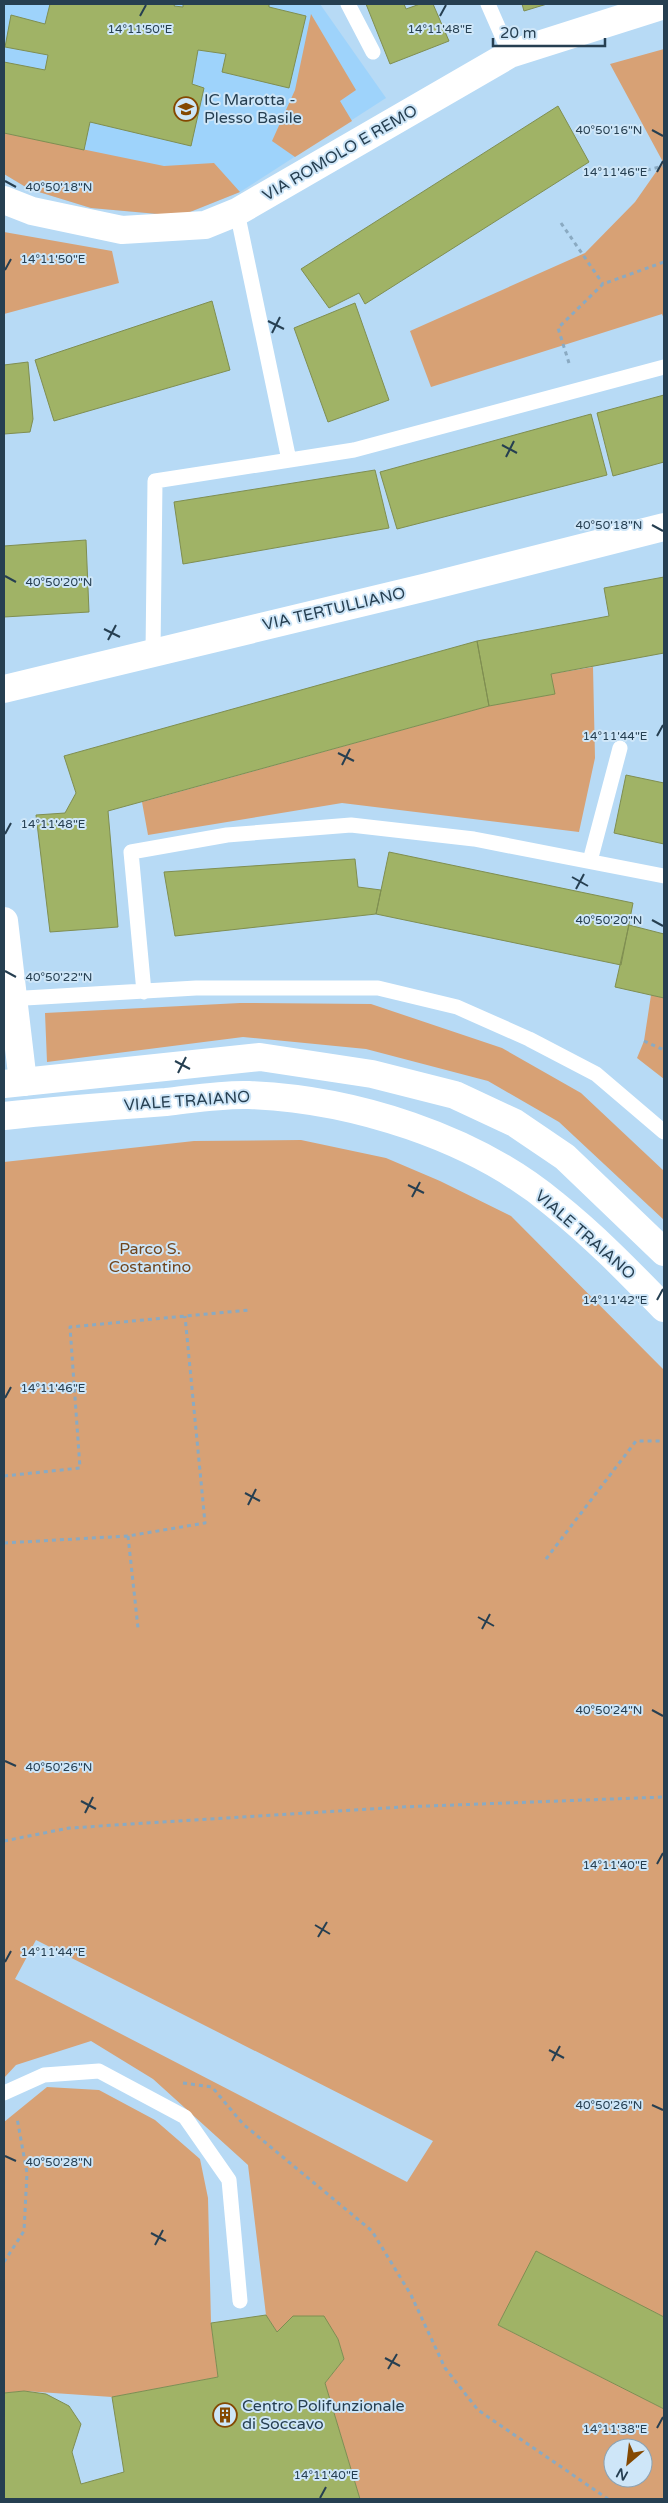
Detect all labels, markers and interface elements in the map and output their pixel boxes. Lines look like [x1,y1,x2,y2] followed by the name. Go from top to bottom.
[493,15,606,47] scale bar
[107,22,173,36] text: 14°11'50"E
[407,22,473,36] text: 14°11'48"E
[500,24,537,42] text: 20 m
[204,90,302,128] place label: IC Marotta - Plesso Basile
[173,96,199,122] school or university icon: IC Marotta - Plesso Basile
[259,100,421,206] street label: VIA ROMOLO E REMO
[576,123,643,137] text: 40°50'16"N
[582,165,648,179] text: 14°11'46"E
[26,180,93,194] text: 40°50'18"N
[20,252,86,266] text: 14°11'50"E
[576,518,643,532] text: 40°50'18"N
[26,575,93,589] text: 40°50'20"N
[261,583,407,635] street label: VIA TERTULLIANO
[582,729,648,743] text: 14°11'44"E
[20,817,86,831] text: 14°11'48"E
[576,913,643,927] text: 40°50'20"N
[26,970,93,984] text: 40°50'22"N
[123,1087,251,1115] street label: VIALE TRAIANO
[531,1186,639,1284] street label: VIALE TRAIANO
[109,1239,191,1277] park label: Parco S. Costantino
[582,1293,648,1307] text: 14°11'42"E
[20,1381,86,1395] text: 14°11'46"E
[576,1703,643,1717] text: 40°50'24"N
[26,1760,93,1774] text: 40°50'26"N
[582,1858,648,1872] text: 14°11'40"E
[20,1945,86,1959] text: 14°11'44"E
[576,2098,643,2112] text: 40°50'26"N
[26,2155,93,2169] text: 40°50'28"N
[242,2396,405,2434] place label: Centro Polifunzionale di Soccavo
[212,2402,238,2428] building icon: Centro Polifunzionale di Soccavo
[582,2422,648,2436] text: 14°11'38"E
[603,2438,653,2488] north arrow
[613,2464,631,2484] text: N
[293,2468,359,2482] text: 14°11'40"E

